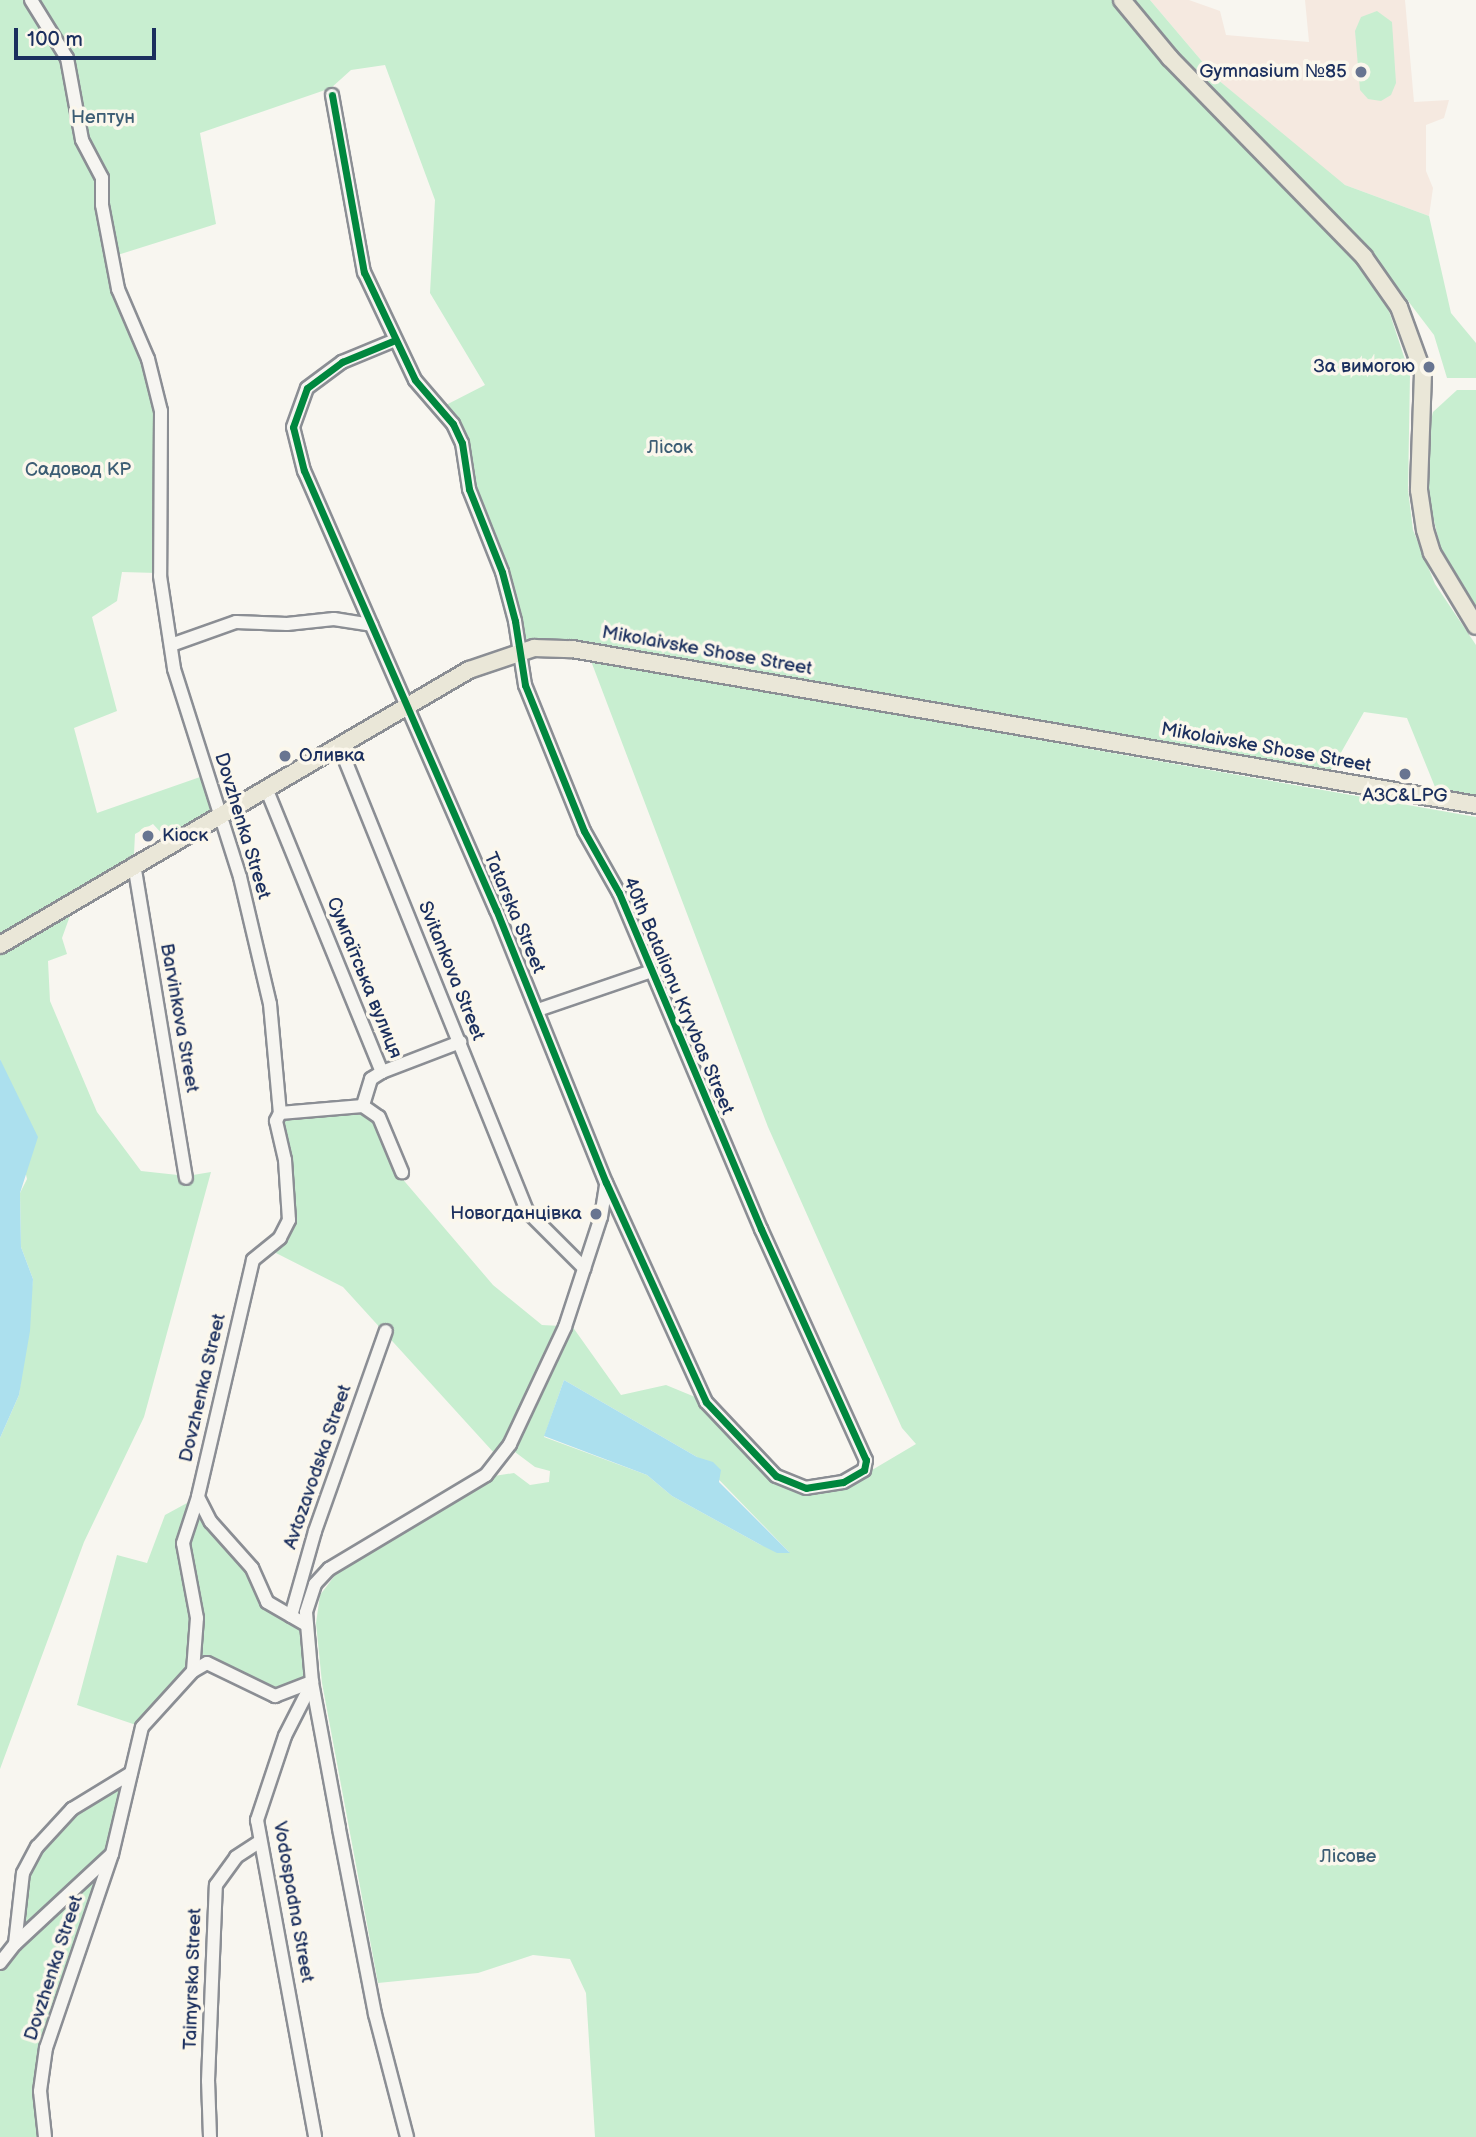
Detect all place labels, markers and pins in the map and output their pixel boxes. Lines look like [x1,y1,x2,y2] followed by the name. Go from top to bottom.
[1199,61,1347,83] place label: Gymnasium №85
[1353,64,1369,80] marker: Gymnasium №85
[1314,356,1415,378] place label: За вимогою
[1421,359,1437,375] marker: За вимогою
[299,745,365,767] place label: Оливка
[277,748,293,764] marker: Оливка
[1397,766,1413,782] marker: АЗС&LPG
[1362,785,1448,807] place label: АЗС&LPG
[162,825,208,847] place label: Кіоск
[140,828,156,844] marker: Кіоск
[450,1203,582,1225] place label: Новогданцівка
[588,1206,604,1222] marker: Новогданцівка

